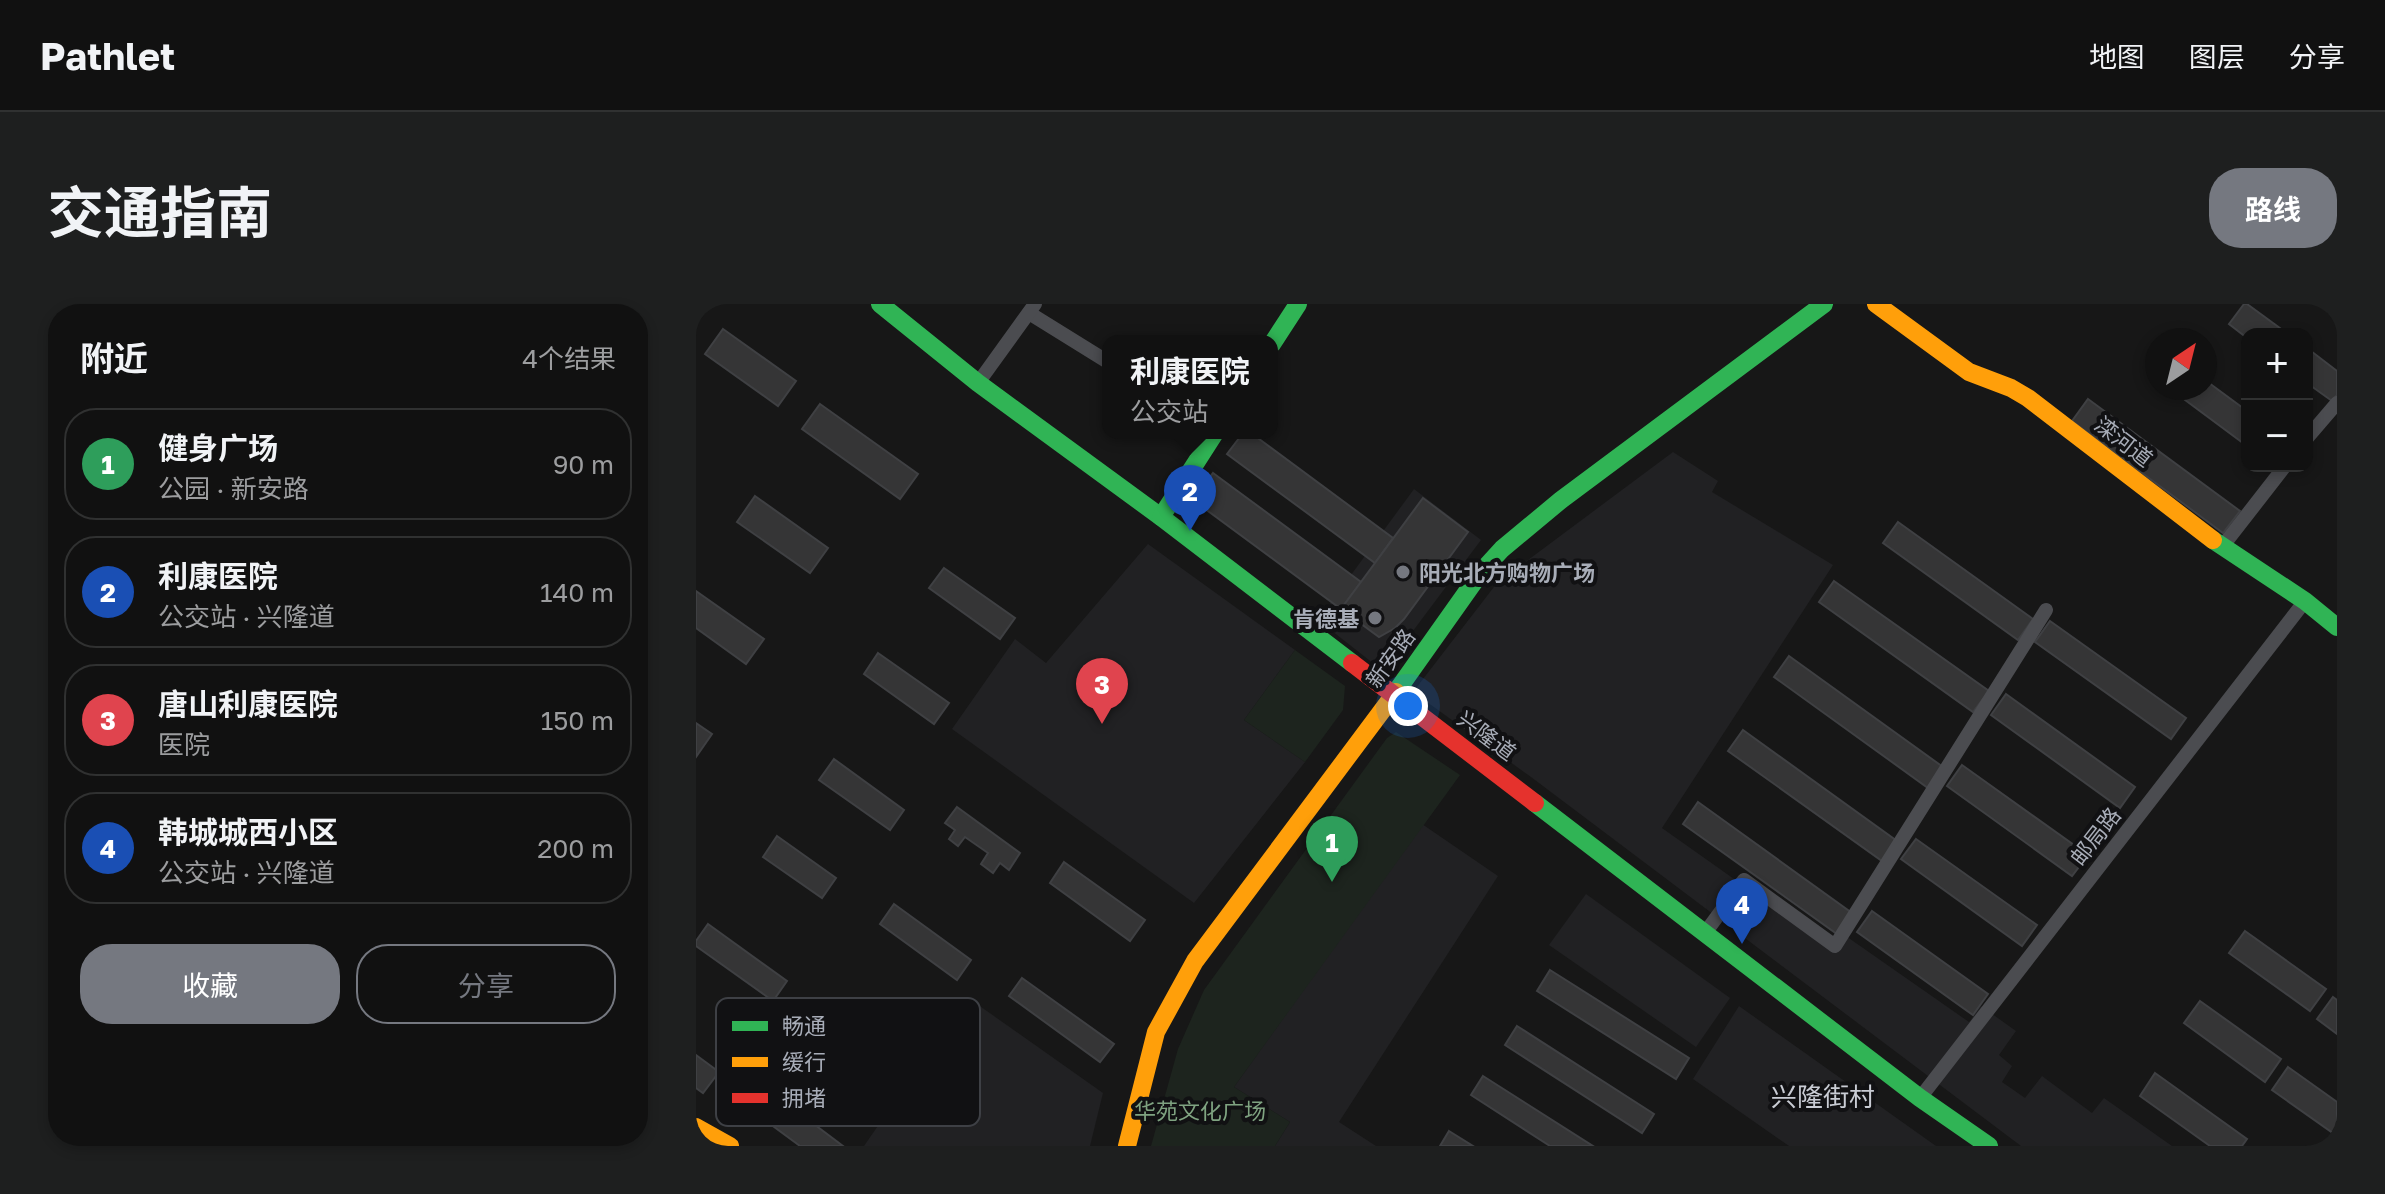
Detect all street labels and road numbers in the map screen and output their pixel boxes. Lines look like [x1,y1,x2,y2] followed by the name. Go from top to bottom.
[2090,410,2158,472] street label: 滦河道
[1360,623,1420,693] street label: 新安路
[1453,704,1521,766] street label: 兴隆道
[2064,802,2126,870] street label: 邮局路

